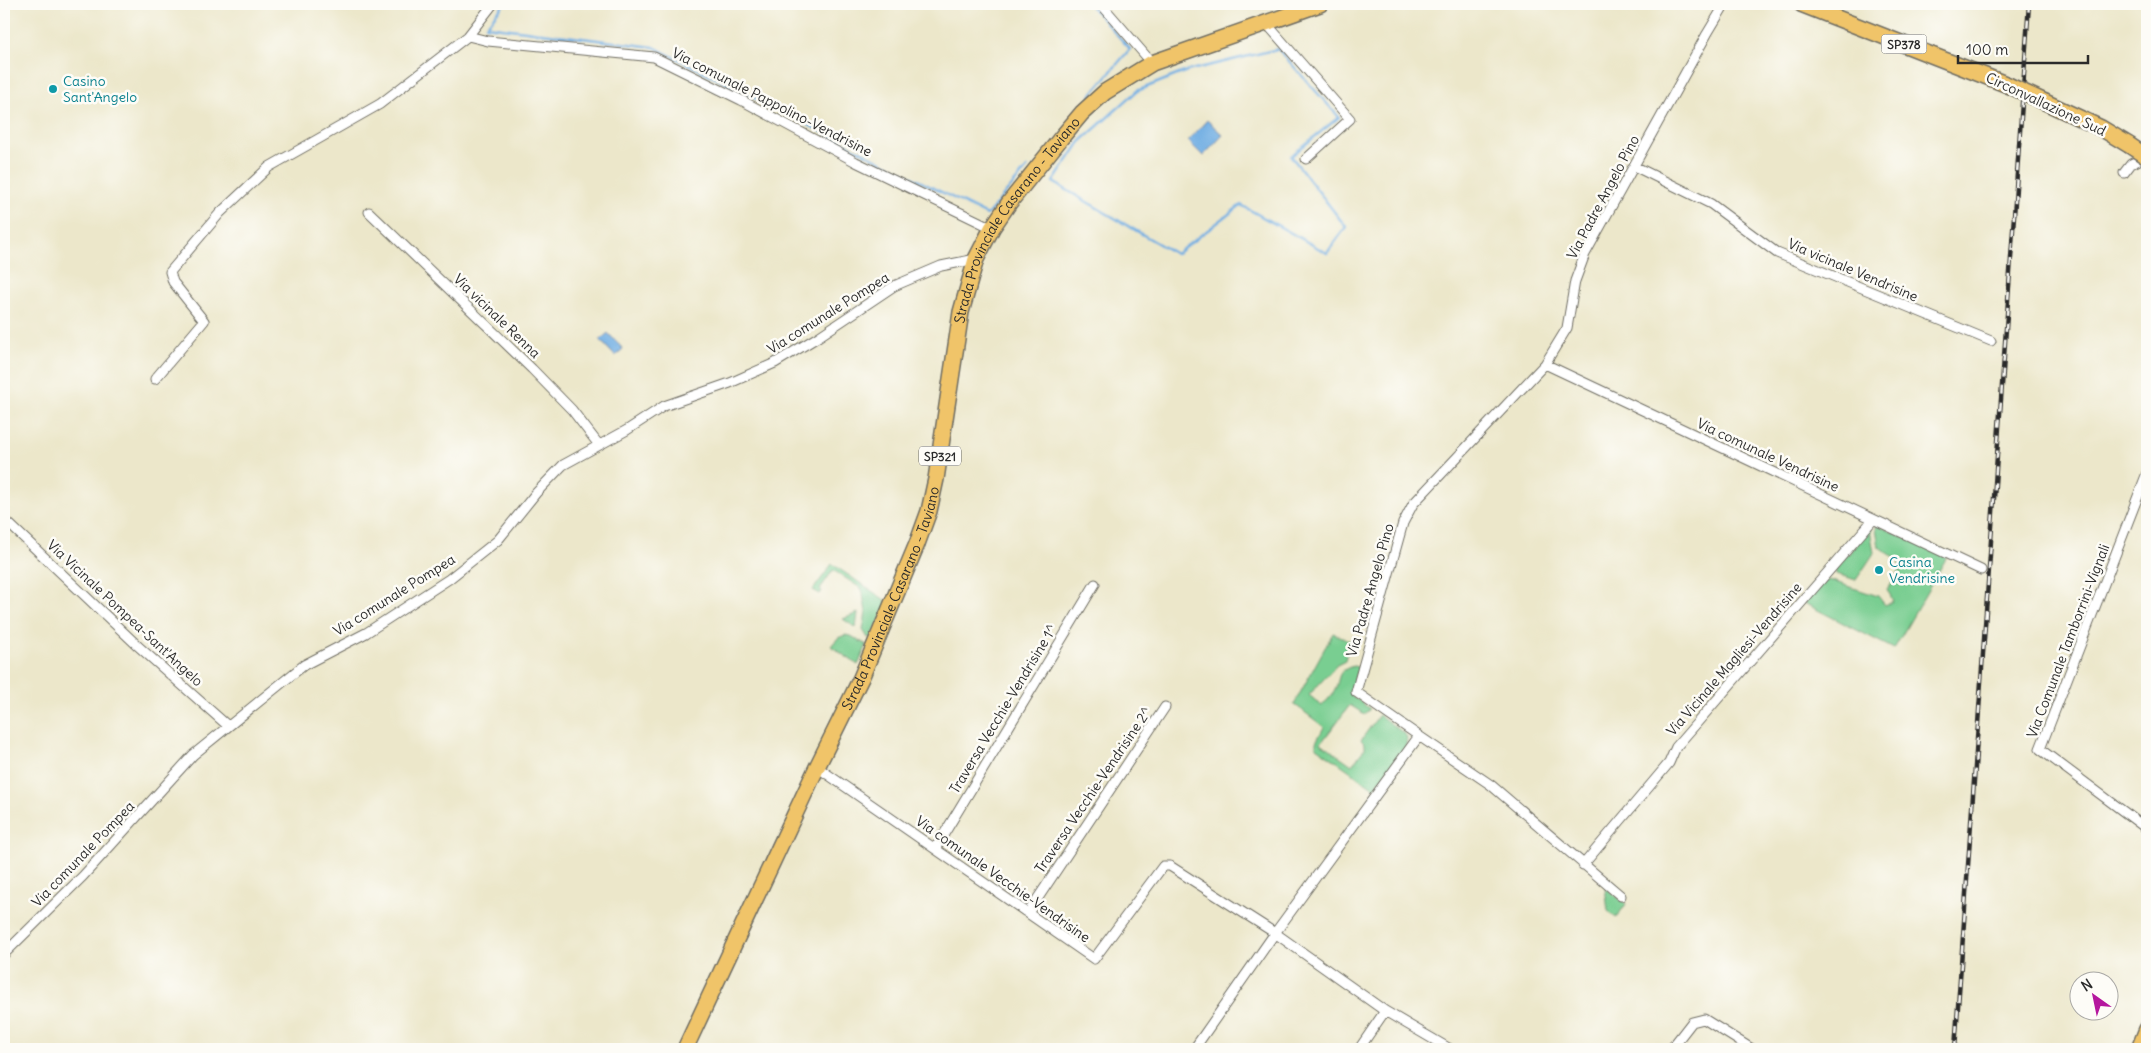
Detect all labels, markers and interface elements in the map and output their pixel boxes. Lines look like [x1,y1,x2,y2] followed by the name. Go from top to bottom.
[1958,32,2088,64] scale bar
[1882,34,1926,54] road number: SP378
[1966,40,2008,59] text: 100 m
[669,43,875,161] street label: Via comunale Pappolino-Vendrisine
[1983,68,2109,140] street label: Circonvallazione Sud
[63,72,137,106] place label: Casino Sant'Angelo
[47,83,59,95] marker: Casino Sant'Angelo
[950,113,1084,325] street label: Strada Provinciale Casarano - Taviano
[1563,132,1643,262] street label: Via Padre Angelo Pino
[1785,234,1921,306] street label: Via vicinale Vendrisine
[764,268,892,358] street label: Via comunale Pompea
[450,270,544,362] street label: Via vicinale Renna
[1694,414,1842,496] street label: Via comunale Vendrisine
[919,446,961,466] road number: SP321
[838,485,943,713] street label: Strada Provinciale Casarano - Taviano
[1342,521,1398,659] street label: Via Padre Angelo Pino
[43,536,207,690] street label: Via Vicinale Pompea-Sant'Angelo
[2023,541,2113,741] street label: Via Comunale Tamborrini-Vignali
[330,550,458,640] street label: Via comunale Pompea
[1889,553,1955,587] place label: Casina Vendrisine
[1873,564,1885,576] marker: Casina Vendrisine
[1662,579,1806,739] street label: Via Vicinale Magliesi-Vendrisine
[945,621,1061,797] street label: Traversa Vecchie-Vendrisine 1^
[1031,704,1155,876] street label: Traversa Vecchie-Vendrisine 2^
[28,797,138,911] street label: Via comunale Pompea
[912,812,1094,946] street label: Via comunale Vecchie-Vendrisine
[2068,970,2118,1020] north arrow
[2078,975,2096,995] text: N

